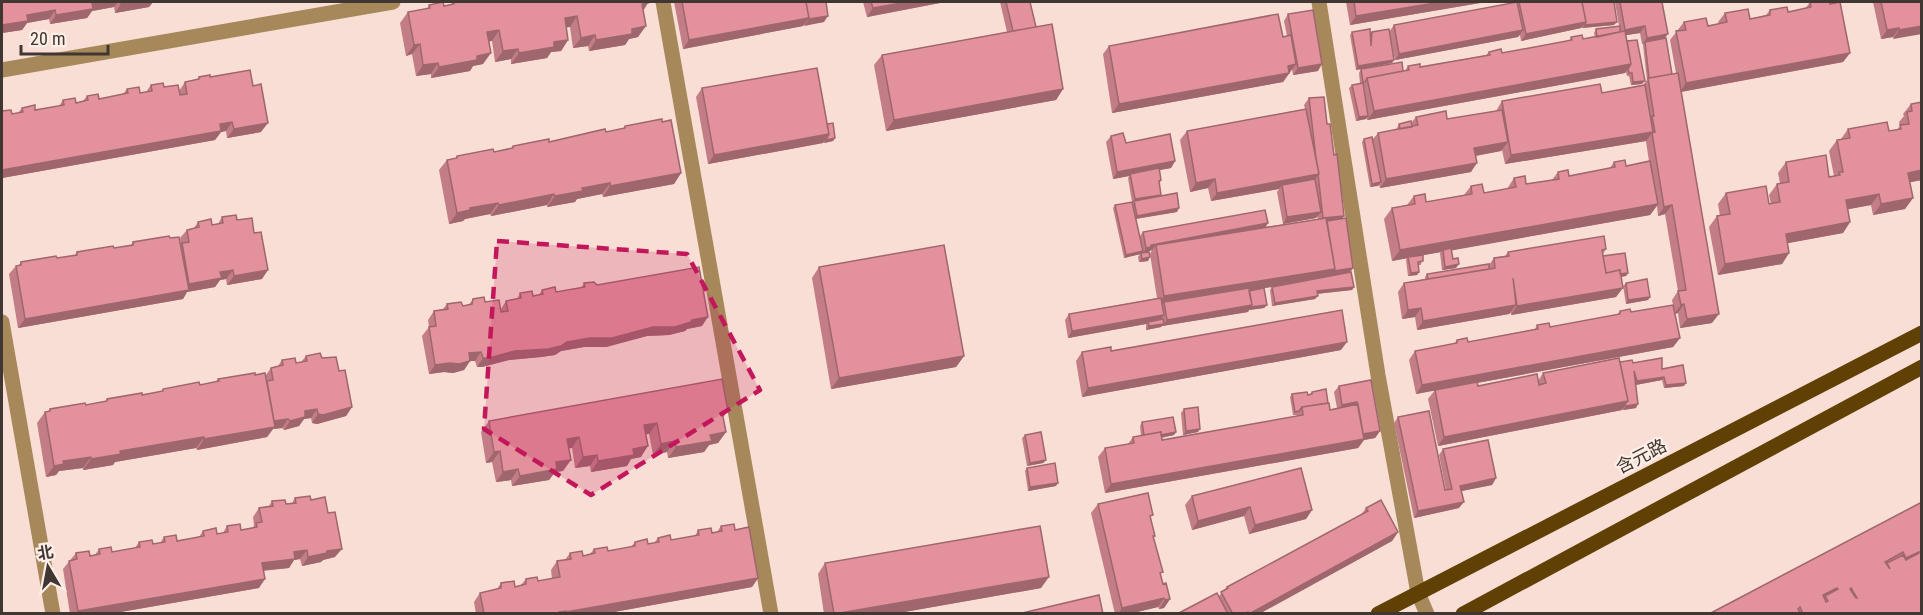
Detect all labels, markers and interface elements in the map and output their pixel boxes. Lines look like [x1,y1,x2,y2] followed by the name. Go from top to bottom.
[21,18,108,56] scale bar
[30,28,65,49] text: 20 m
[1612,434,1670,478] street label: 含元路
[18,537,78,597] north arrow
[36,542,55,563] text: 北

